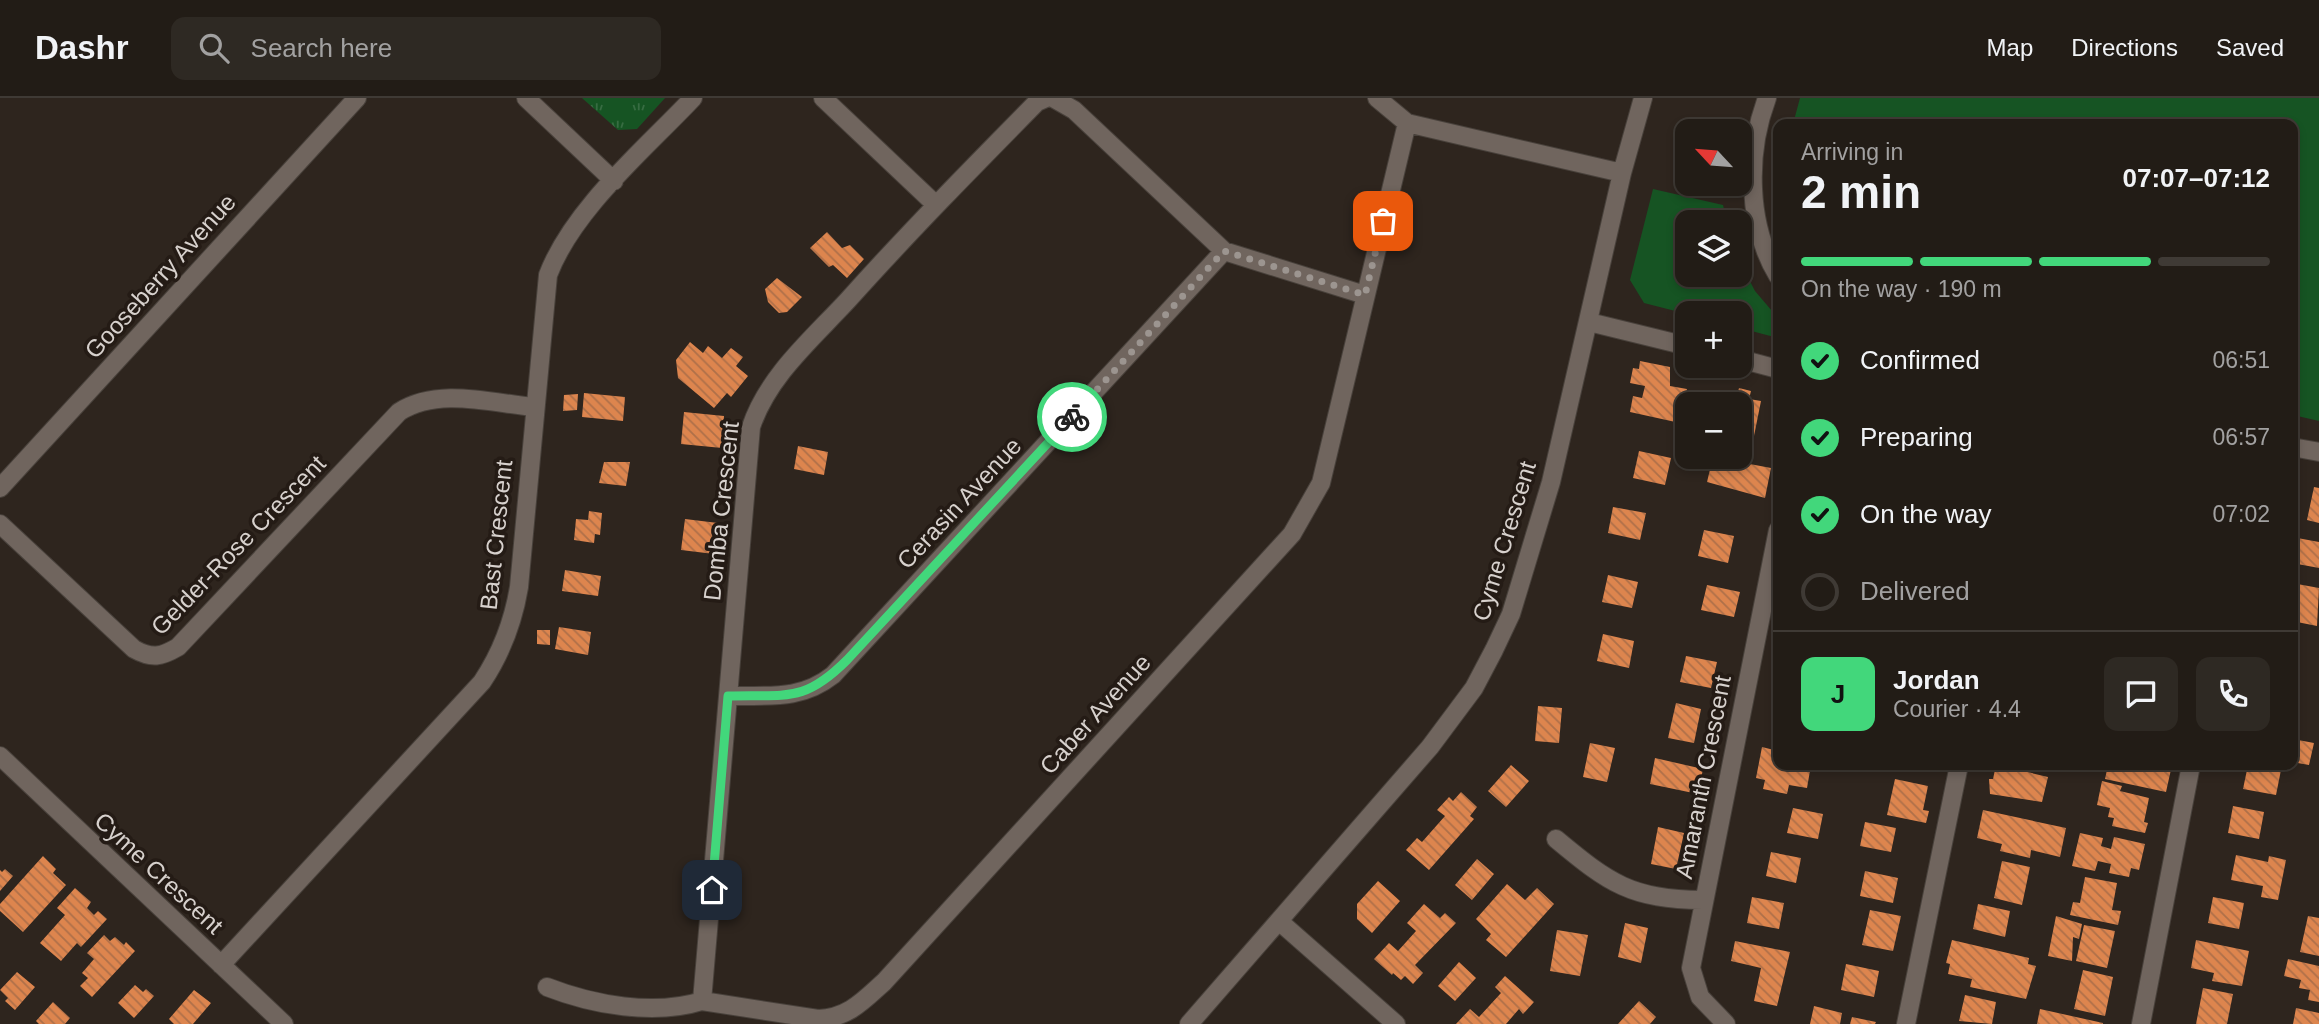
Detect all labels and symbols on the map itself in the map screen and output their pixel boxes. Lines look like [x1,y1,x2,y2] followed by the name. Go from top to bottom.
[1675,119,1752,196] north arrow
[79,188,241,364] street label: Gooseberry Avenue
[1353,191,1413,251] pin
[1037,382,1107,452] courier
[698,420,744,602] street label: Domba Crescent
[891,432,1027,574] street label: Cerasin Avenue
[145,450,331,640] street label: Gelder-Rose Crescent
[475,458,517,611] street label: Bast Crescent
[1467,458,1541,624] street label: Cyme Crescent
[1034,649,1156,779] street label: Caber Avenue
[1670,673,1736,881] street label: Amaranth Crescent
[89,807,229,939] street label: Cyme Crescent
[682,860,742,920] pin

